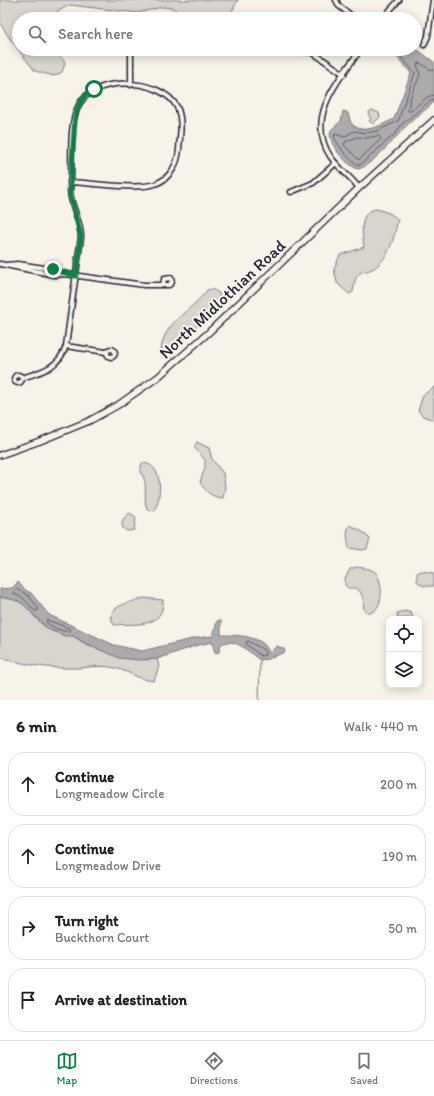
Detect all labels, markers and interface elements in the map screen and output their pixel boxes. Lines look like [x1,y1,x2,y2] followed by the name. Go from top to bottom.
[12,12,422,56] search box
[26,23,48,45] icon: search
[58,25,133,43] text: Search here
[85,80,103,98] route start
[155,235,290,363] street label: North Midlothian Road
[44,260,62,278] route end
[386,616,422,688] map controls
[386,616,422,652] button: locate
[386,652,422,688] button: layers
[16,716,57,736] text: 6 min
[344,719,418,734] text: Walk · 440 m
[55,768,114,786] text: Continue
[17,773,39,795] icon: ahead
[380,777,417,792] text: 200 m
[55,786,165,801] text: Longmeadow Circle
[55,840,114,858] text: Continue
[17,845,39,867] icon: ahead
[382,849,417,864] text: 190 m
[55,858,161,873] text: Longmeadow Drive
[55,912,119,930] text: Turn right
[17,917,39,939] icon: right
[388,921,417,936] text: 50 m
[55,930,149,945] text: Buckthorn Court
[17,989,39,1011] icon: arrive
[55,991,187,1009] text: Arrive at destination
[56,1050,78,1087] tab: Map
[190,1050,238,1087] tab: Directions
[350,1050,378,1087] tab: Saved

